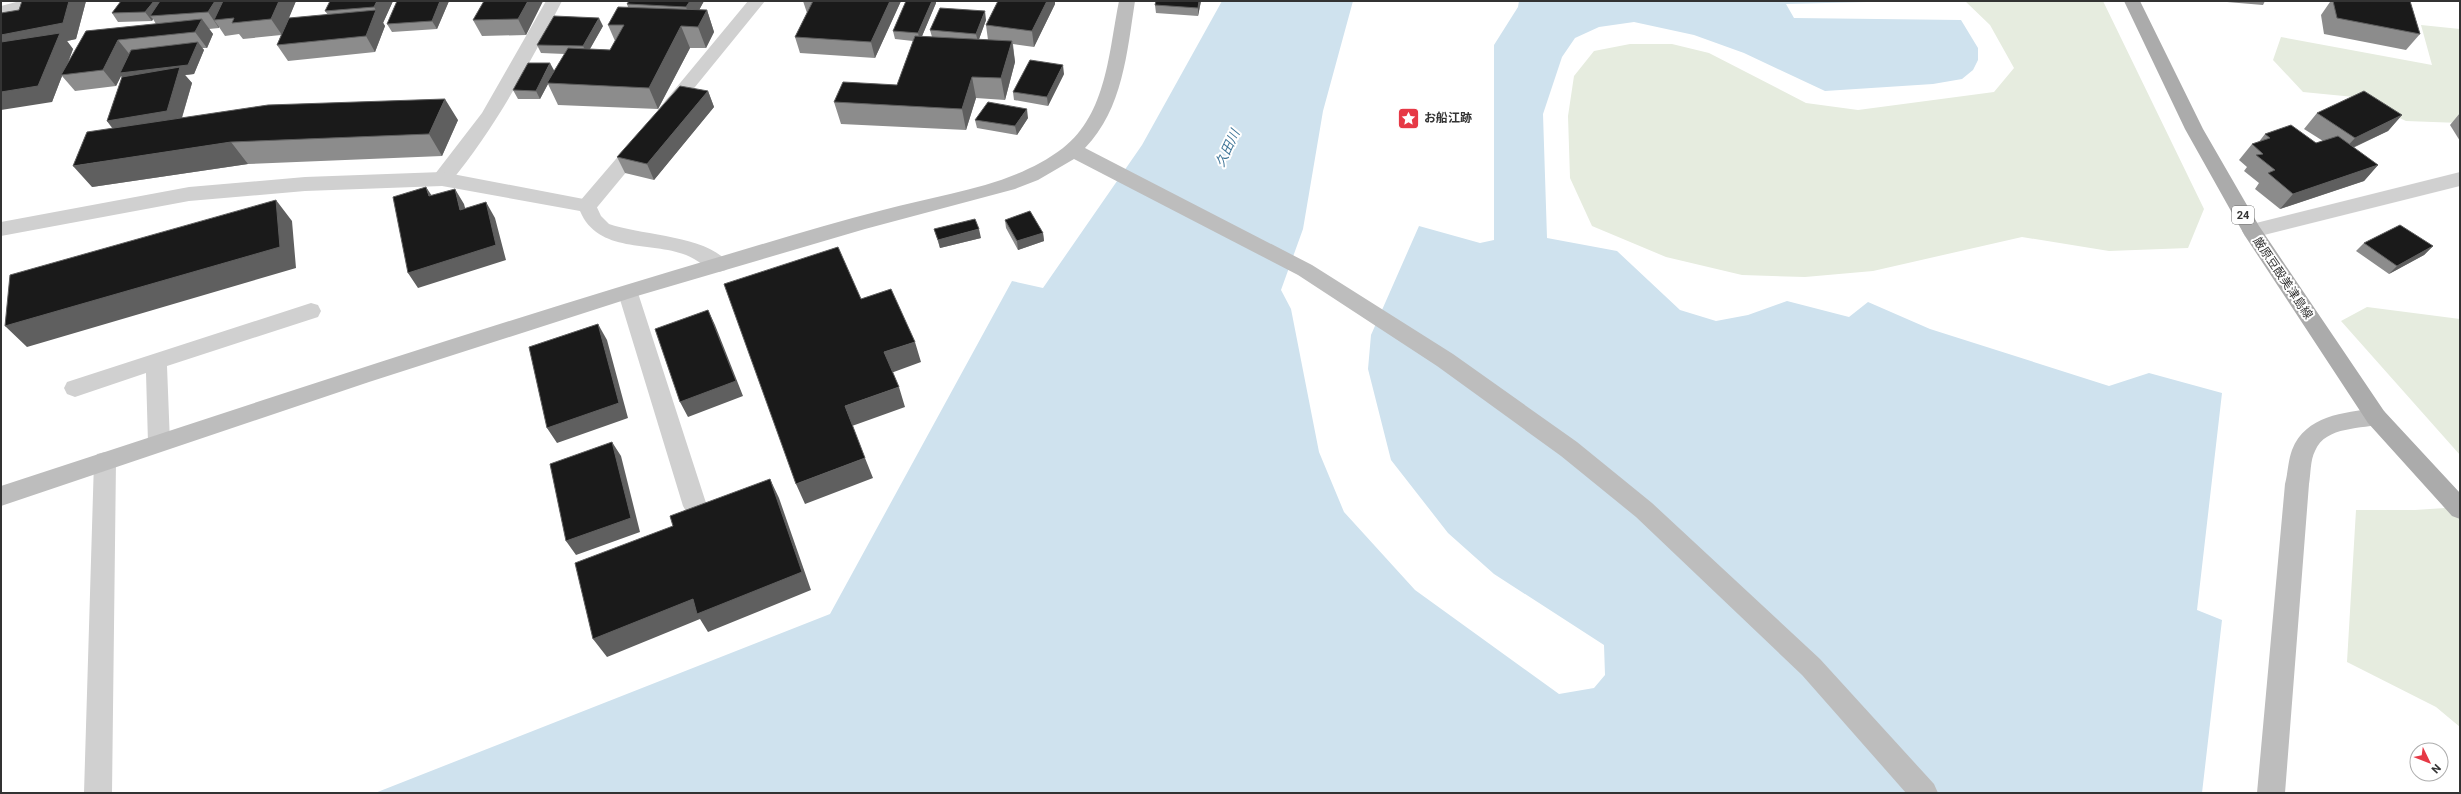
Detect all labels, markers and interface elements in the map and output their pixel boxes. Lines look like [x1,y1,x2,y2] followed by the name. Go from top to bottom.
[1396,105,1422,131] place icon: お船江跡
[1424,111,1472,125] place label: お船江跡
[1212,126,1243,169] water label: 久田川
[2232,206,2254,224] road number: 24
[2250,234,2316,322] street label: 厳原豆酘美津島線
[2409,742,2449,782] north arrow
[2428,761,2443,776] text: N

